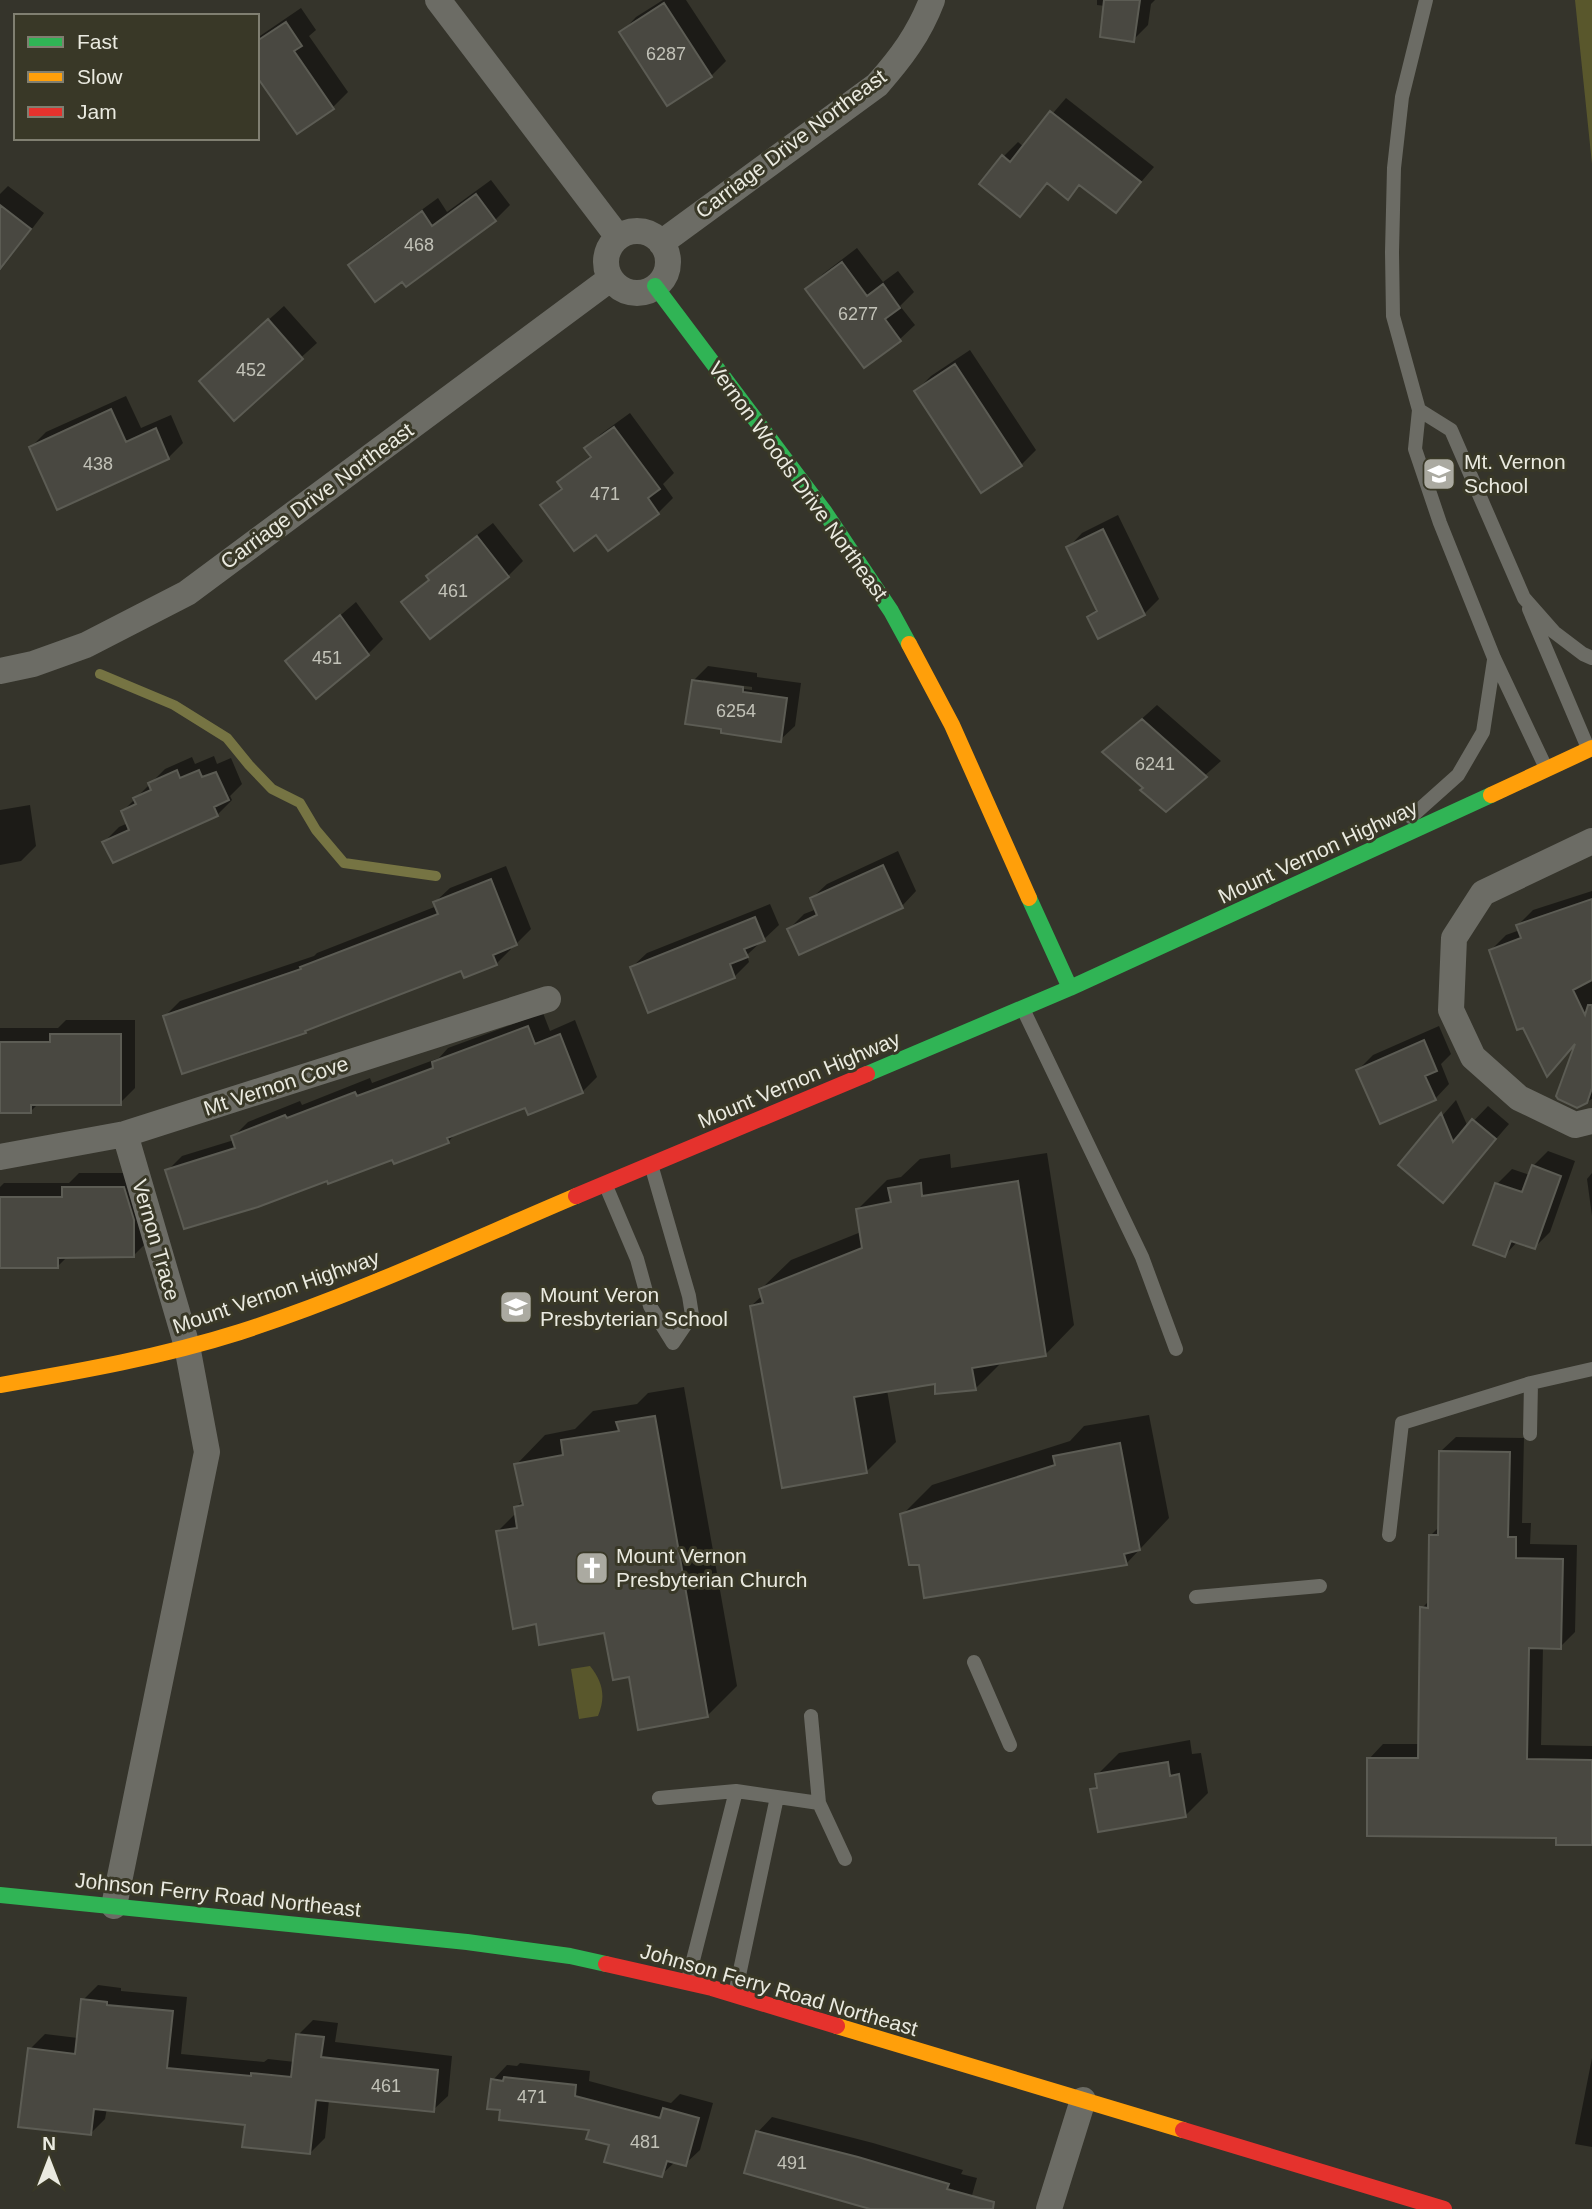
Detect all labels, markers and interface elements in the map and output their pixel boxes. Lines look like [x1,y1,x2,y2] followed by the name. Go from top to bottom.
[14,14,259,140] legend
[77,30,118,53] text: Fast
[646,44,686,64] house number: 6287
[691,64,890,223] street label: Carriage Drive Northeast
[77,65,123,88] text: Slow
[77,100,117,123] text: Jam
[404,235,434,255] house number: 468
[838,304,878,324] house number: 6277
[704,357,893,605] street label: Vernon Woods Drive Northeast
[236,360,266,380] house number: 452
[216,418,418,573] street label: Carriage Drive Northeast
[1464,450,1566,497] place label: Mt. Vernon School
[83,454,113,474] house number: 438
[1420,455,1458,493] school or university icon: Mt. Vernon School
[590,484,620,504] house number: 471
[438,581,468,601] house number: 461
[312,648,342,668] house number: 451
[716,701,756,721] house number: 6254
[1135,754,1175,774] house number: 6241
[1215,795,1421,908] street label: Mount Vernon Highway
[694,1026,904,1133] street label: Mount Vernon Highway
[201,1051,351,1120] street label: Mt Vernon Cove
[128,1177,185,1303] street label: Vernon Trace
[169,1245,383,1338] street label: Mount Vernon Highway
[540,1283,728,1330] place label: Mount Veron Presbyterian School
[497,1288,535,1326] school or university icon: Mount Veron Presbyterian School
[616,1544,807,1591] place label: Mount Vernon Presbyterian Church
[573,1549,611,1587] church icon: Mount Vernon Presbyterian Church
[74,1868,362,1921] street label: Johnson Ferry Road Northeast
[638,1939,920,2040] street label: Johnson Ferry Road Northeast
[371,2076,401,2096] house number: 461
[517,2087,547,2107] house number: 471
[14,2125,84,2195] north arrow
[630,2132,660,2152] house number: 481
[42,2133,56,2154] text: N
[777,2153,807,2173] house number: 491

